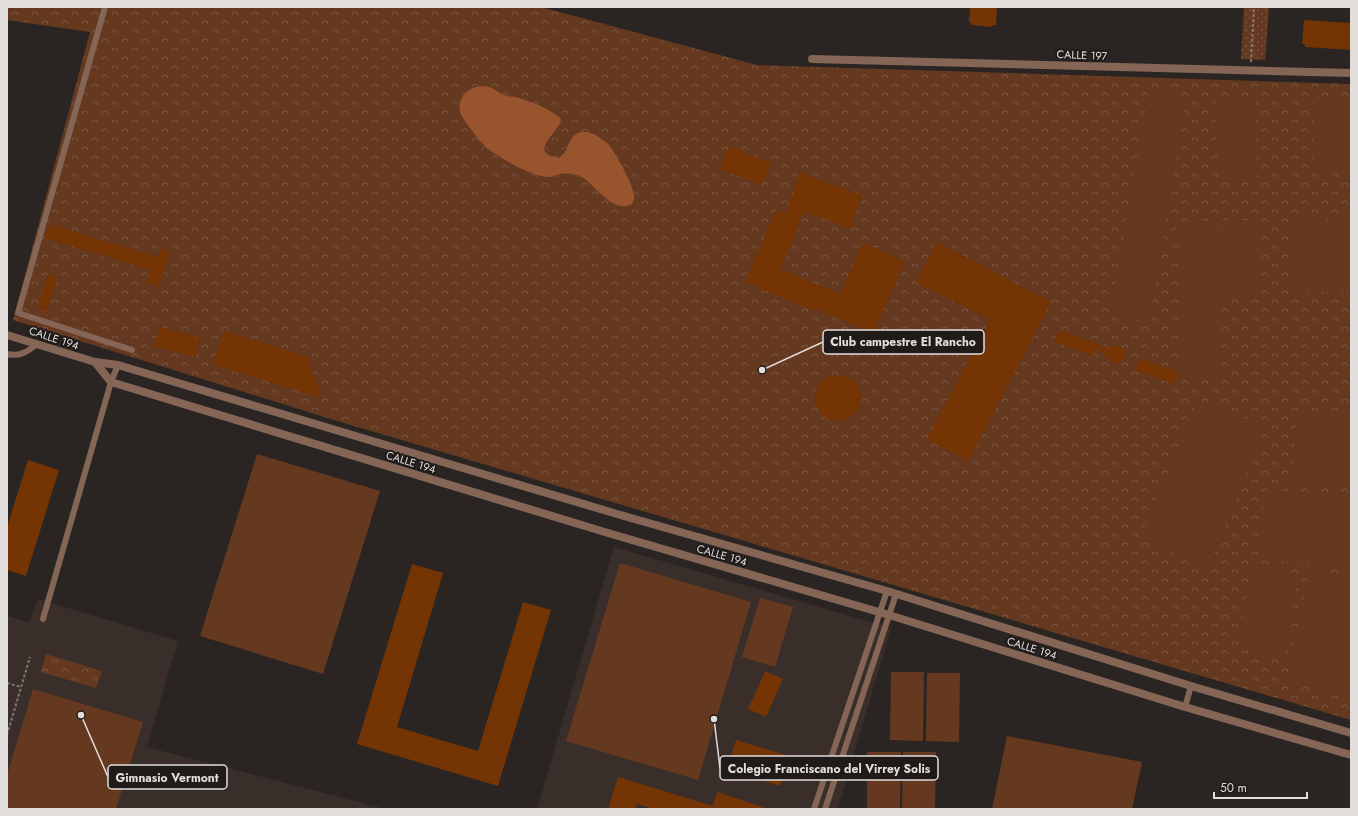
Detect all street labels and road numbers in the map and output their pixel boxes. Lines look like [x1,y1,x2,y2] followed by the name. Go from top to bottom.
[1056,46,1108,64] street label: CALLE 197
[27,322,82,354] street label: CALLE 194
[384,447,439,477] street label: CALLE 194
[695,540,750,570] street label: CALLE 194
[1005,633,1060,663] street label: CALLE 194

